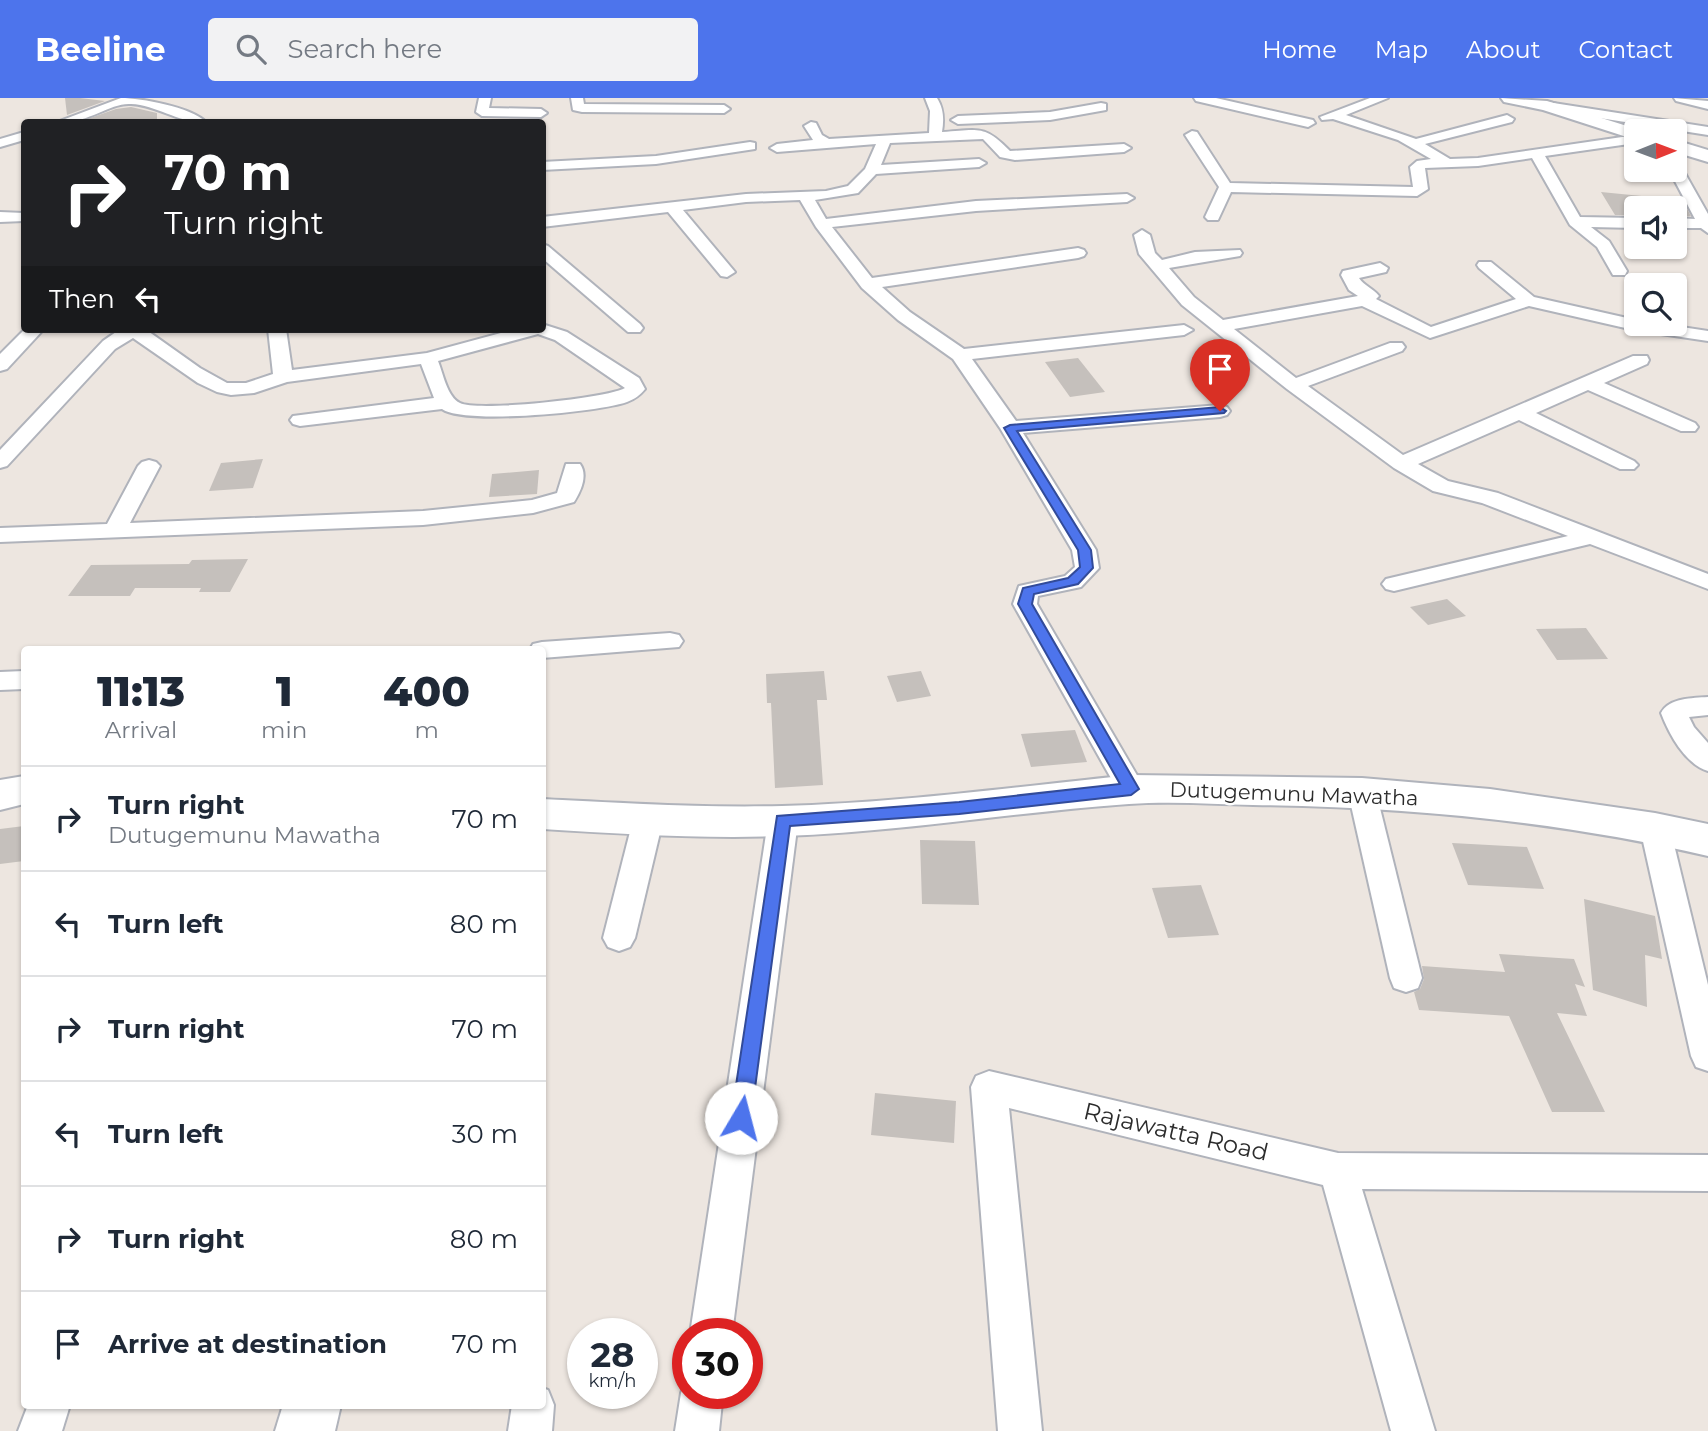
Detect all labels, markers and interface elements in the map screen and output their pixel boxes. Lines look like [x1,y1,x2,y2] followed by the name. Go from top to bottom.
[208,18,698,81] search box
[35,29,166,69] text: Beeline
[232,30,270,68] icon: search
[288,33,442,65] text: Search here
[1262,35,1337,64] text: Home
[1375,35,1428,64] text: Map
[1466,35,1540,64] text: About
[1578,35,1673,64] text: Contact
[1624,119,1687,182] north arrow
[1624,119,1687,336] map controls
[164,143,292,202] text: 70 m
[49,147,140,238] icon: right
[1624,196,1687,259] button: sound
[164,203,324,242] text: Turn right
[1624,273,1687,336] button: search
[129,280,167,318] icon: left
[49,283,115,315] text: Then
[1190,339,1250,411] pin
[1201,350,1239,388] icon: arrive
[97,665,185,717] text: 11:13
[276,665,293,717] text: 1
[383,665,470,717] text: 400
[105,716,177,744] text: Arrival
[261,716,307,744] text: min
[414,716,439,744] text: m
[1169,777,1419,810] street label: Dutugemunu Mawatha
[108,789,244,821] text: Turn right
[49,800,87,838] icon: right
[452,803,518,835] text: 70 m
[108,821,381,849] text: Dutugemunu Mawatha
[49,905,87,943] icon: left
[108,908,224,940] text: Turn left
[450,908,518,940] text: 80 m
[49,1010,87,1048] icon: right
[108,1013,244,1045] text: Turn right
[452,1013,518,1045] text: 70 m
[704,1081,778,1155] position arrow
[1081,1096,1271,1167] street label: Rajawatta Road
[49,1115,87,1153] icon: left
[108,1118,224,1150] text: Turn left
[452,1118,518,1150] text: 30 m
[49,1220,87,1258] icon: right
[108,1223,244,1255] text: Turn right
[450,1223,518,1255] text: 80 m
[672,1318,763,1409] speed limit sign: 30
[49,1325,87,1363] icon: arrive
[108,1328,387,1360] text: Arrive at destination
[452,1328,518,1360] text: 70 m
[591,1333,634,1376] text: 28
[588,1370,637,1392] text: km/h

